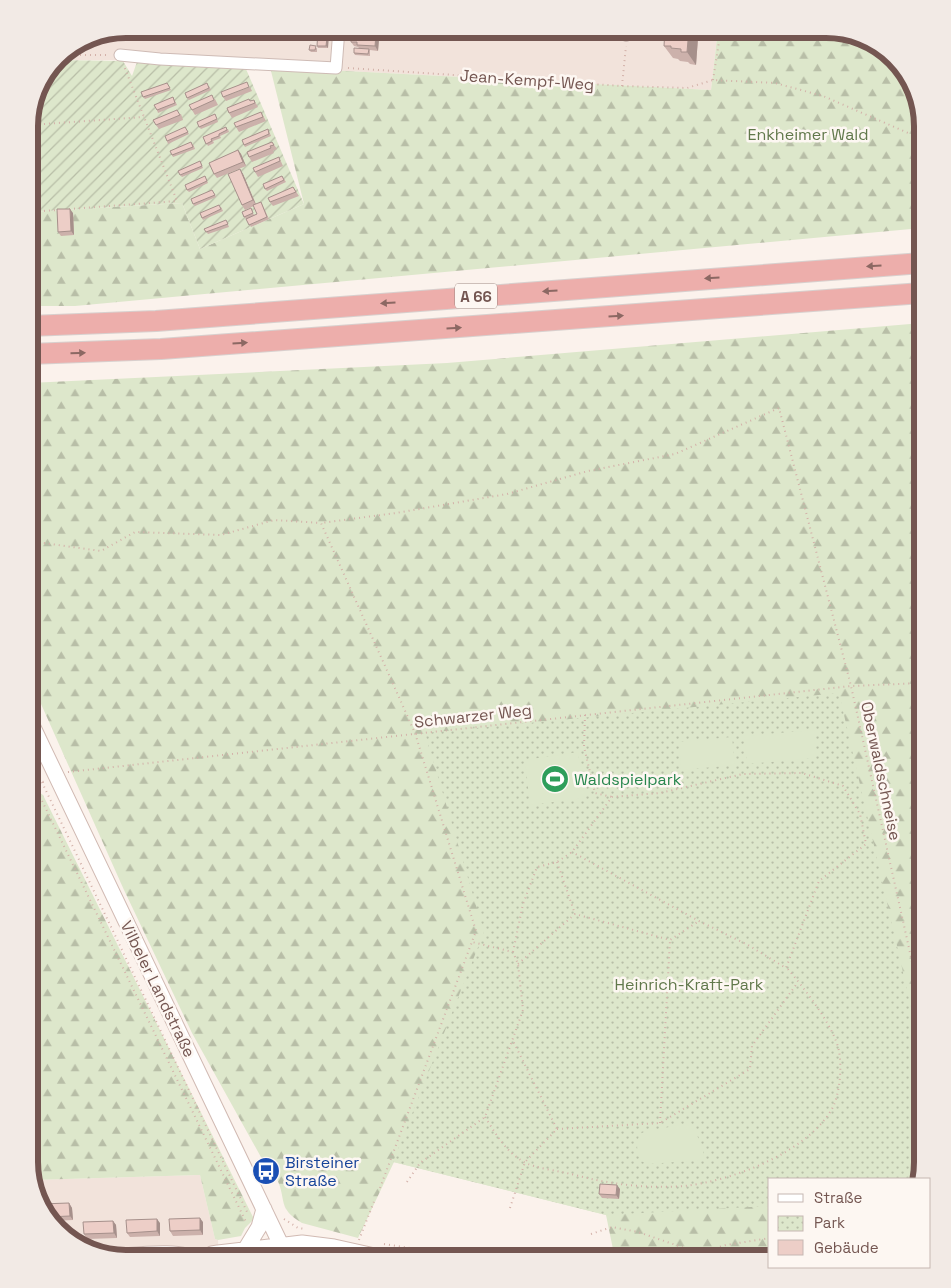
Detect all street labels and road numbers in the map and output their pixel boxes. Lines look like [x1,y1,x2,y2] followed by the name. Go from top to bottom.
[459,65,595,95] street label: Jean-Kempf-Weg
[455,284,497,308] road number: A 66
[413,699,533,733] street label: Schwarzer Weg
[856,700,906,842] street label: Oberwaldschneise
[116,917,200,1061] street label: Vilbeler Landstraße

